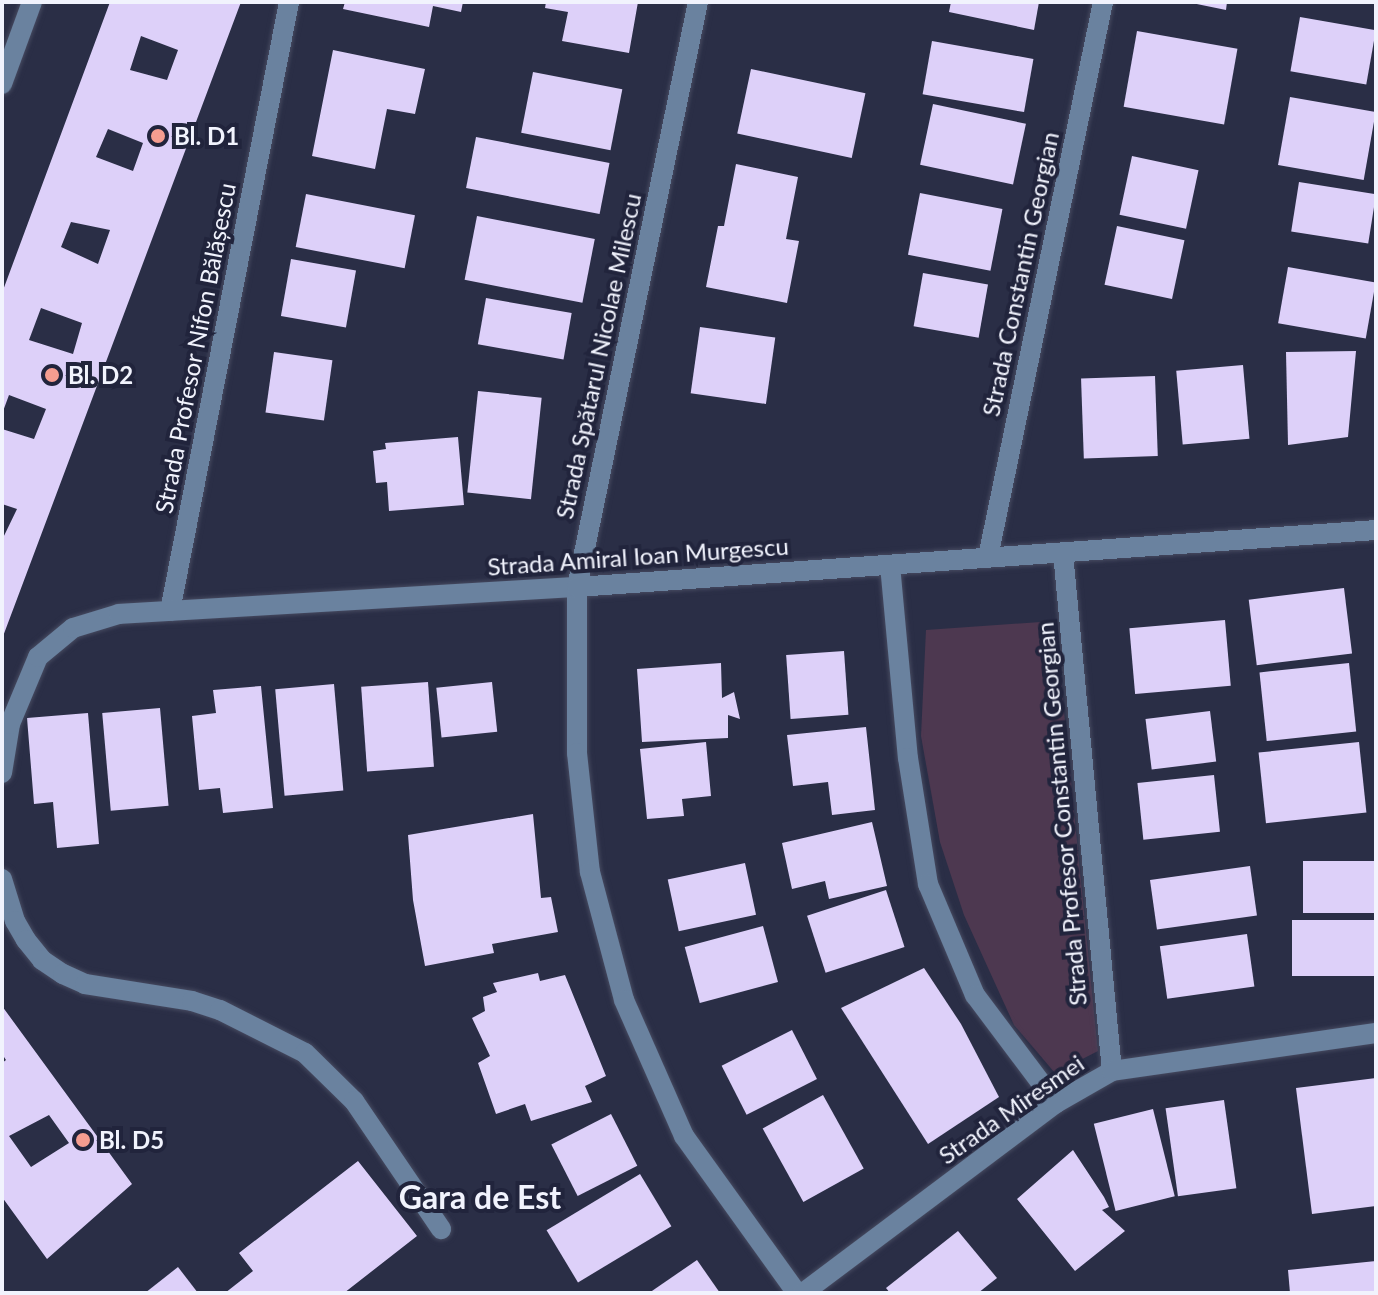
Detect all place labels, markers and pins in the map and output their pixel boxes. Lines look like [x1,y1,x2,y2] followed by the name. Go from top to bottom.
[174,122,239,150] place label: Bl. D1
[149,127,167,145] marker: Bl. D1
[68,361,133,389] place label: Bl. D2
[43,366,61,384] marker: Bl. D2
[99,1126,164,1154] place label: Bl. D5
[74,1131,92,1149] marker: Bl. D5

